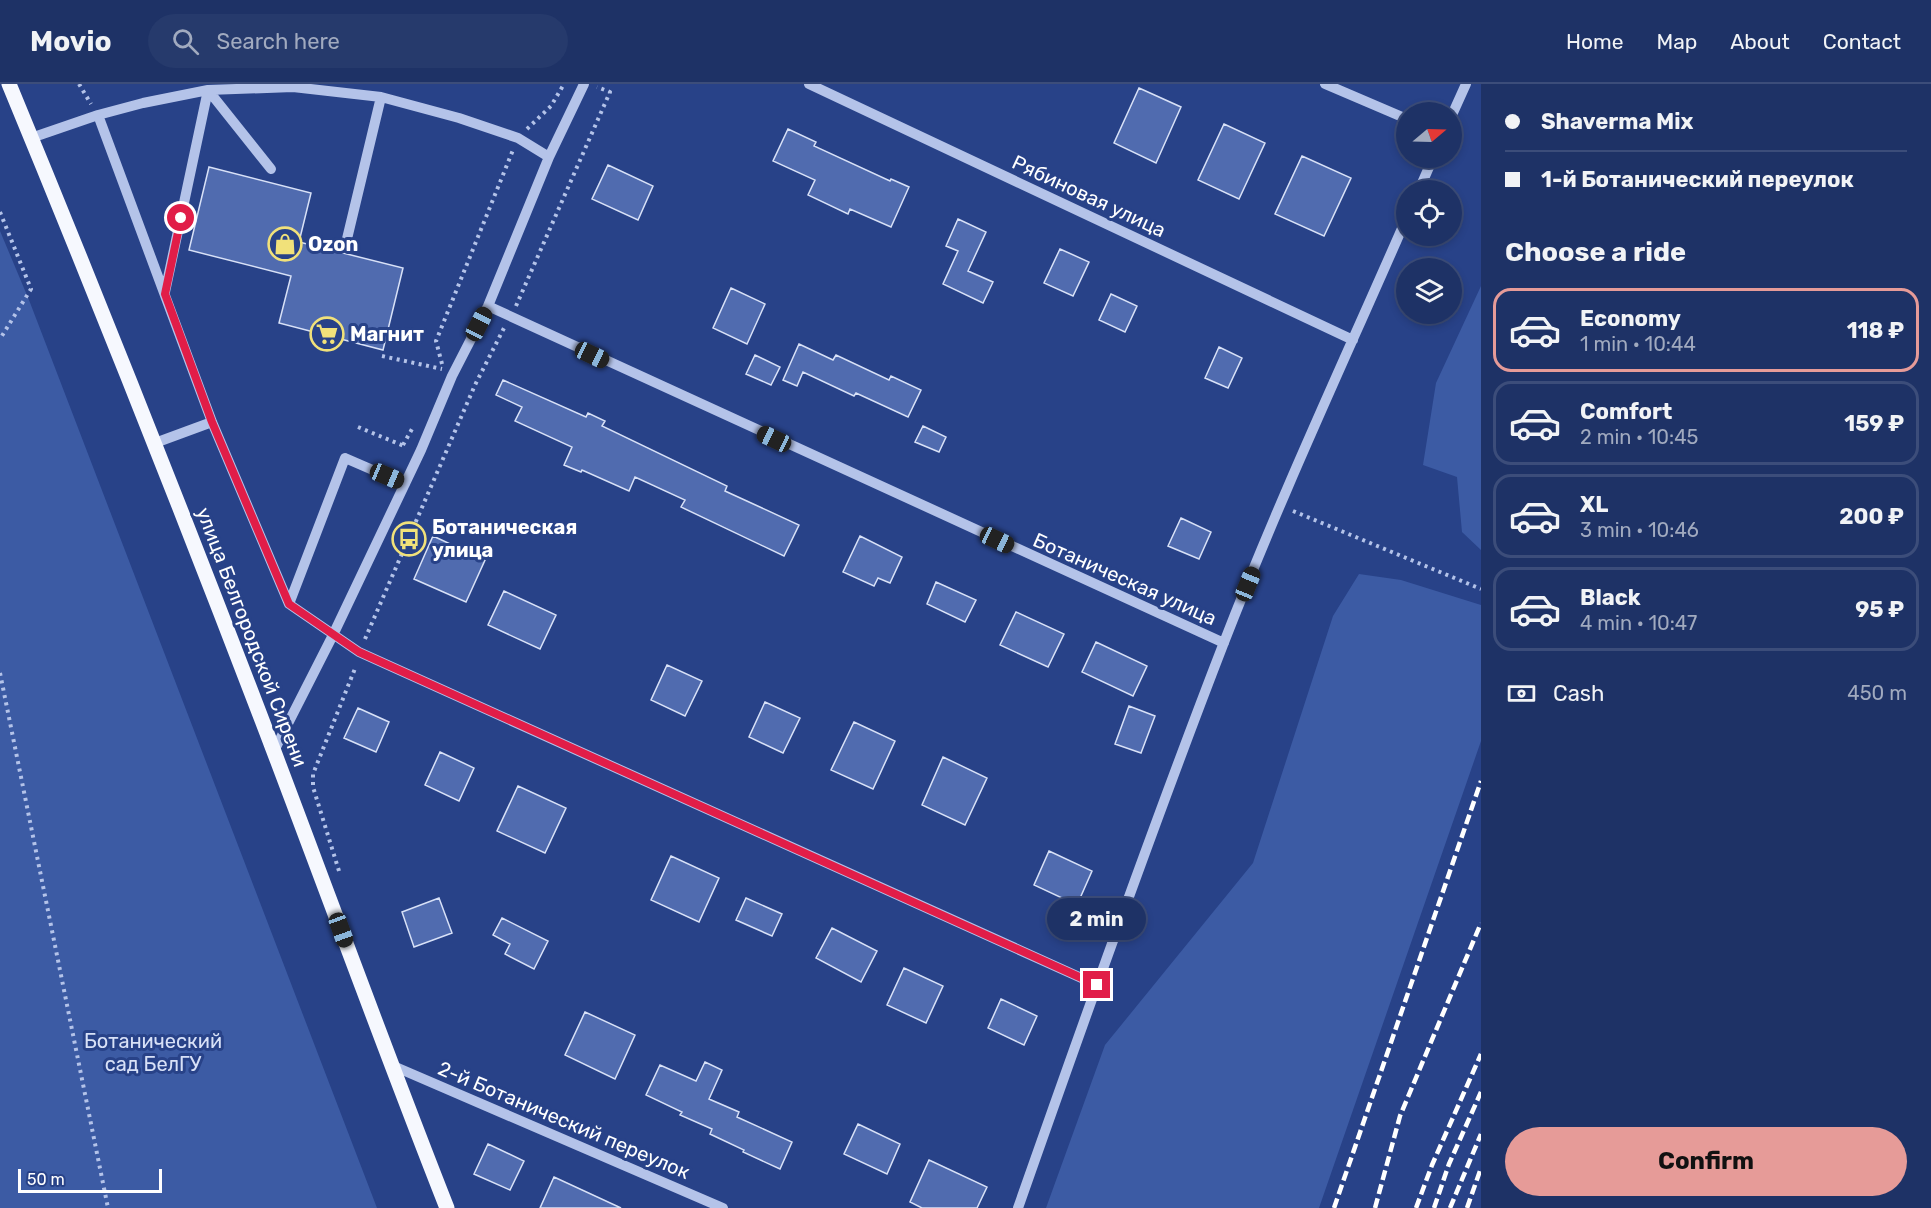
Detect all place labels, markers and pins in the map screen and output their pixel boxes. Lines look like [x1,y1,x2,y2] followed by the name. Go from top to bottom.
[267,226,303,262] shop icon: Ozon
[308,232,358,256] place label: Ozon
[309,316,345,352] supermarket icon: Магнит
[350,322,424,346] place label: Магнит
[432,515,577,562] place label: Ботаническая улица
[391,521,427,557] bus stop icon: Ботаническая улица

